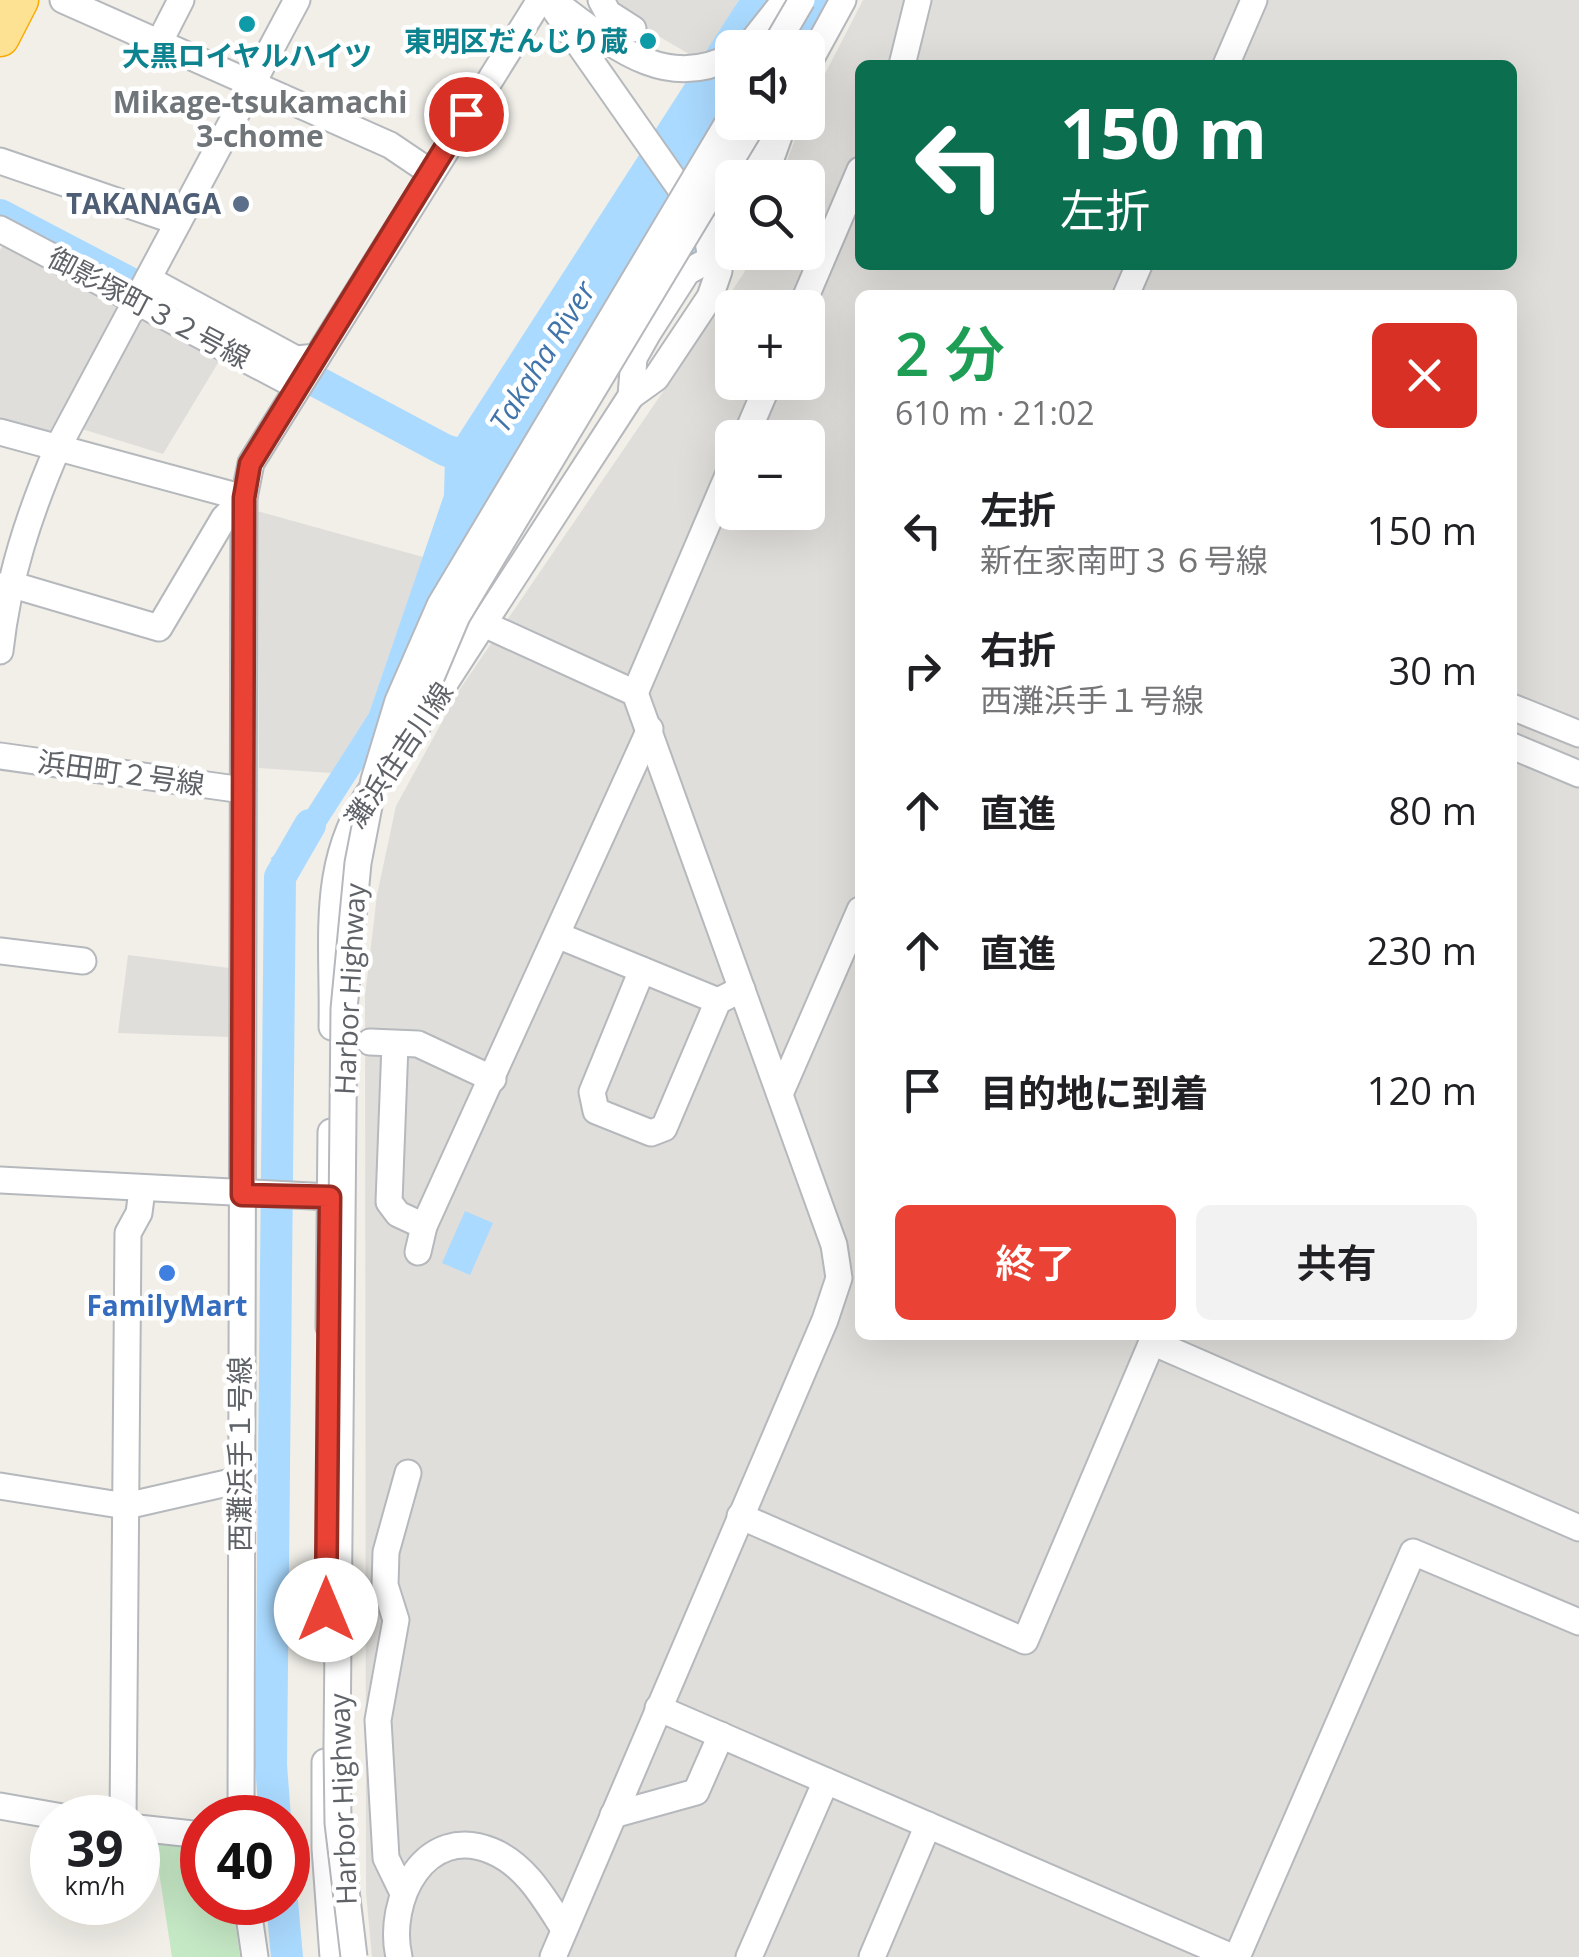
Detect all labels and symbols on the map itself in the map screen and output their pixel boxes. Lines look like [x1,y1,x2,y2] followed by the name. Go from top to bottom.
[236,13,258,35] marker: 大黒ロイヤルハイツ
[404,21,628,59] place label: 東明区だんじり蔵
[637,30,659,52] marker: 東明区だんじり蔵
[122,36,372,74] place label: 大黒ロイヤルハイツ
[424,72,509,157] pin
[113,81,407,156] district label: Mikage-tsukamachi 3-chome
[66,184,222,222] place label: TAKANAGA
[230,193,252,215] marker: TAKANAGA
[42,238,257,376] street label: 御影塚町３２号線
[479,272,605,440] water label: Takaha River
[335,674,461,835] street label: 灘浜住吉川線
[35,742,207,803] street label: 浜田町２号線
[324,881,374,1096] street label: Harbor Highway
[156,1262,178,1284] marker: FamilyMart
[87,1286,247,1324] place label: FamilyMart
[220,1356,258,1552] street label: 西灘浜手１号線
[274,1558,378,1662] position arrow
[319,1692,365,1905] street label: Harbor Highway
[180,1795,310,1925] speed limit sign: 40

